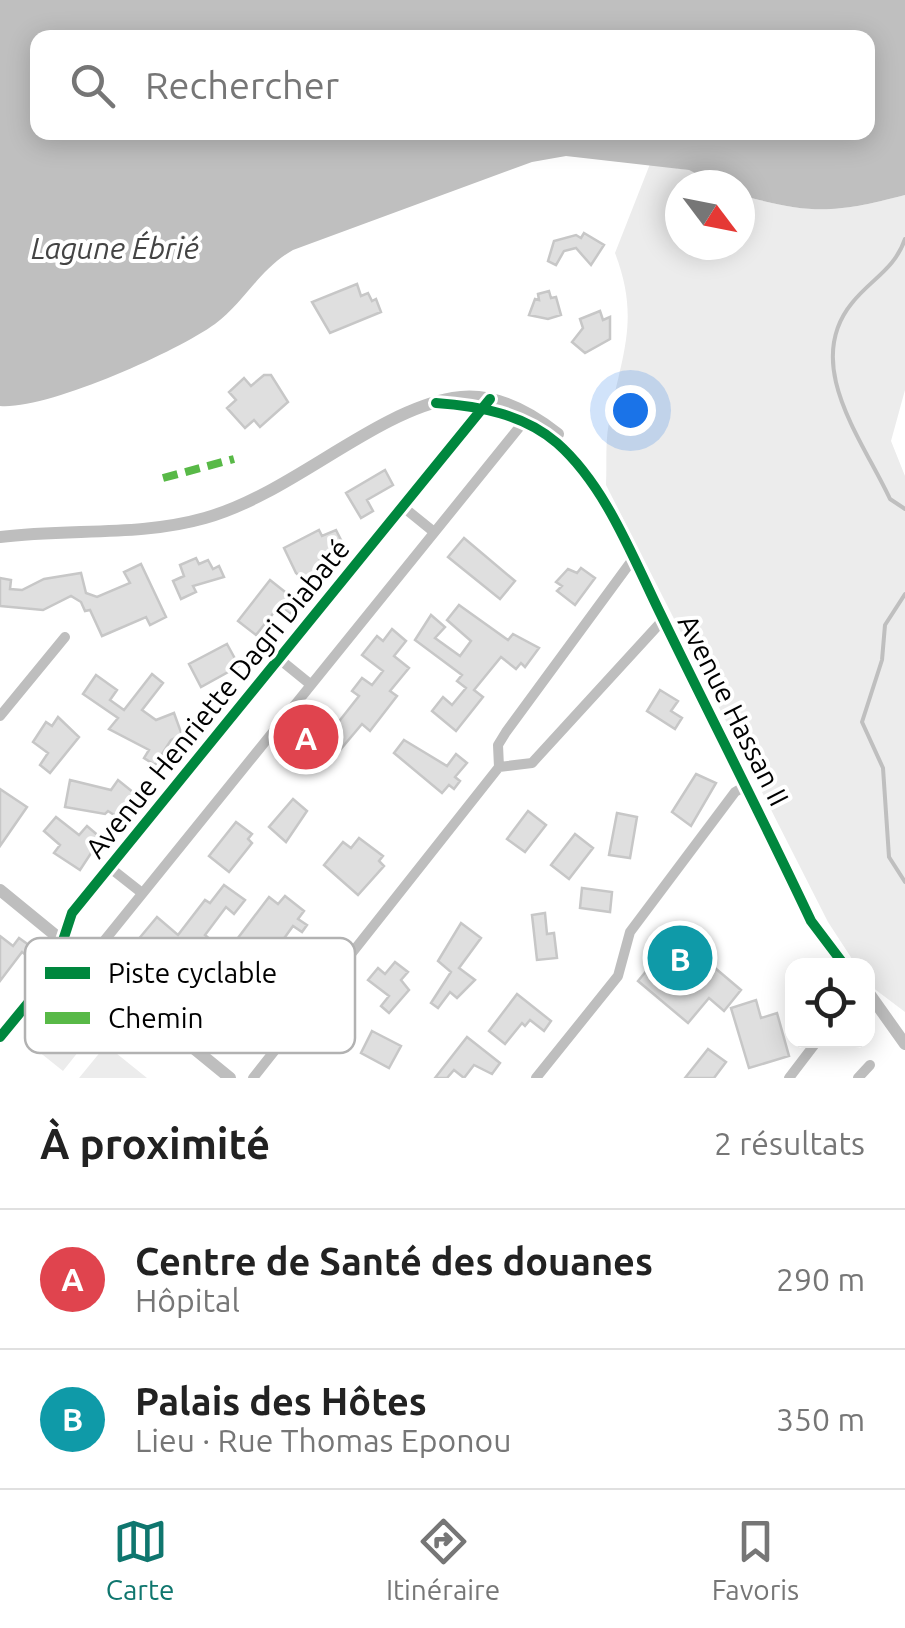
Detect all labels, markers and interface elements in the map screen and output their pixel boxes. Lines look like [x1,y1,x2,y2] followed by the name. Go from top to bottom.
[30,30,875,140] search box
[65,58,120,113] icon: search
[145,64,339,106] text: Rechercher
[665,170,755,260] north arrow
[31,230,199,265] water label: Lagune Ébrié
[605,385,656,436] your location
[78,532,356,864] street label: Avenue Henriette Dagri Diabaté
[672,609,796,811] street label: Avenue Hassan II
[274,700,338,774] pin: A
[648,920,712,996] pin: B
[25,938,355,1053] legend
[108,957,277,988] text: Piste cyclable
[785,958,875,1048] map controls
[785,958,875,1048] button: locate
[108,1002,204,1033] text: Chemin
[40,1120,270,1167] text: À proximité
[714,1125,865,1161] text: 2 résultats
[135,1240,653,1282] text: Centre de Santé des douanes
[61,1261,84,1297] text: A
[776,1261,865,1297] text: 290 m
[135,1282,240,1318] text: Hôpital
[135,1380,427,1422] text: Palais des Hôtes
[62,1401,83,1437] text: B
[776,1401,865,1437] text: 350 m
[135,1422,511,1458] text: Lieu · Rue Thomas Eponou
[106,1514,174,1605] tab: Carte
[386,1514,500,1605] tab: Itinéraire
[712,1514,799,1605] tab: Favoris

